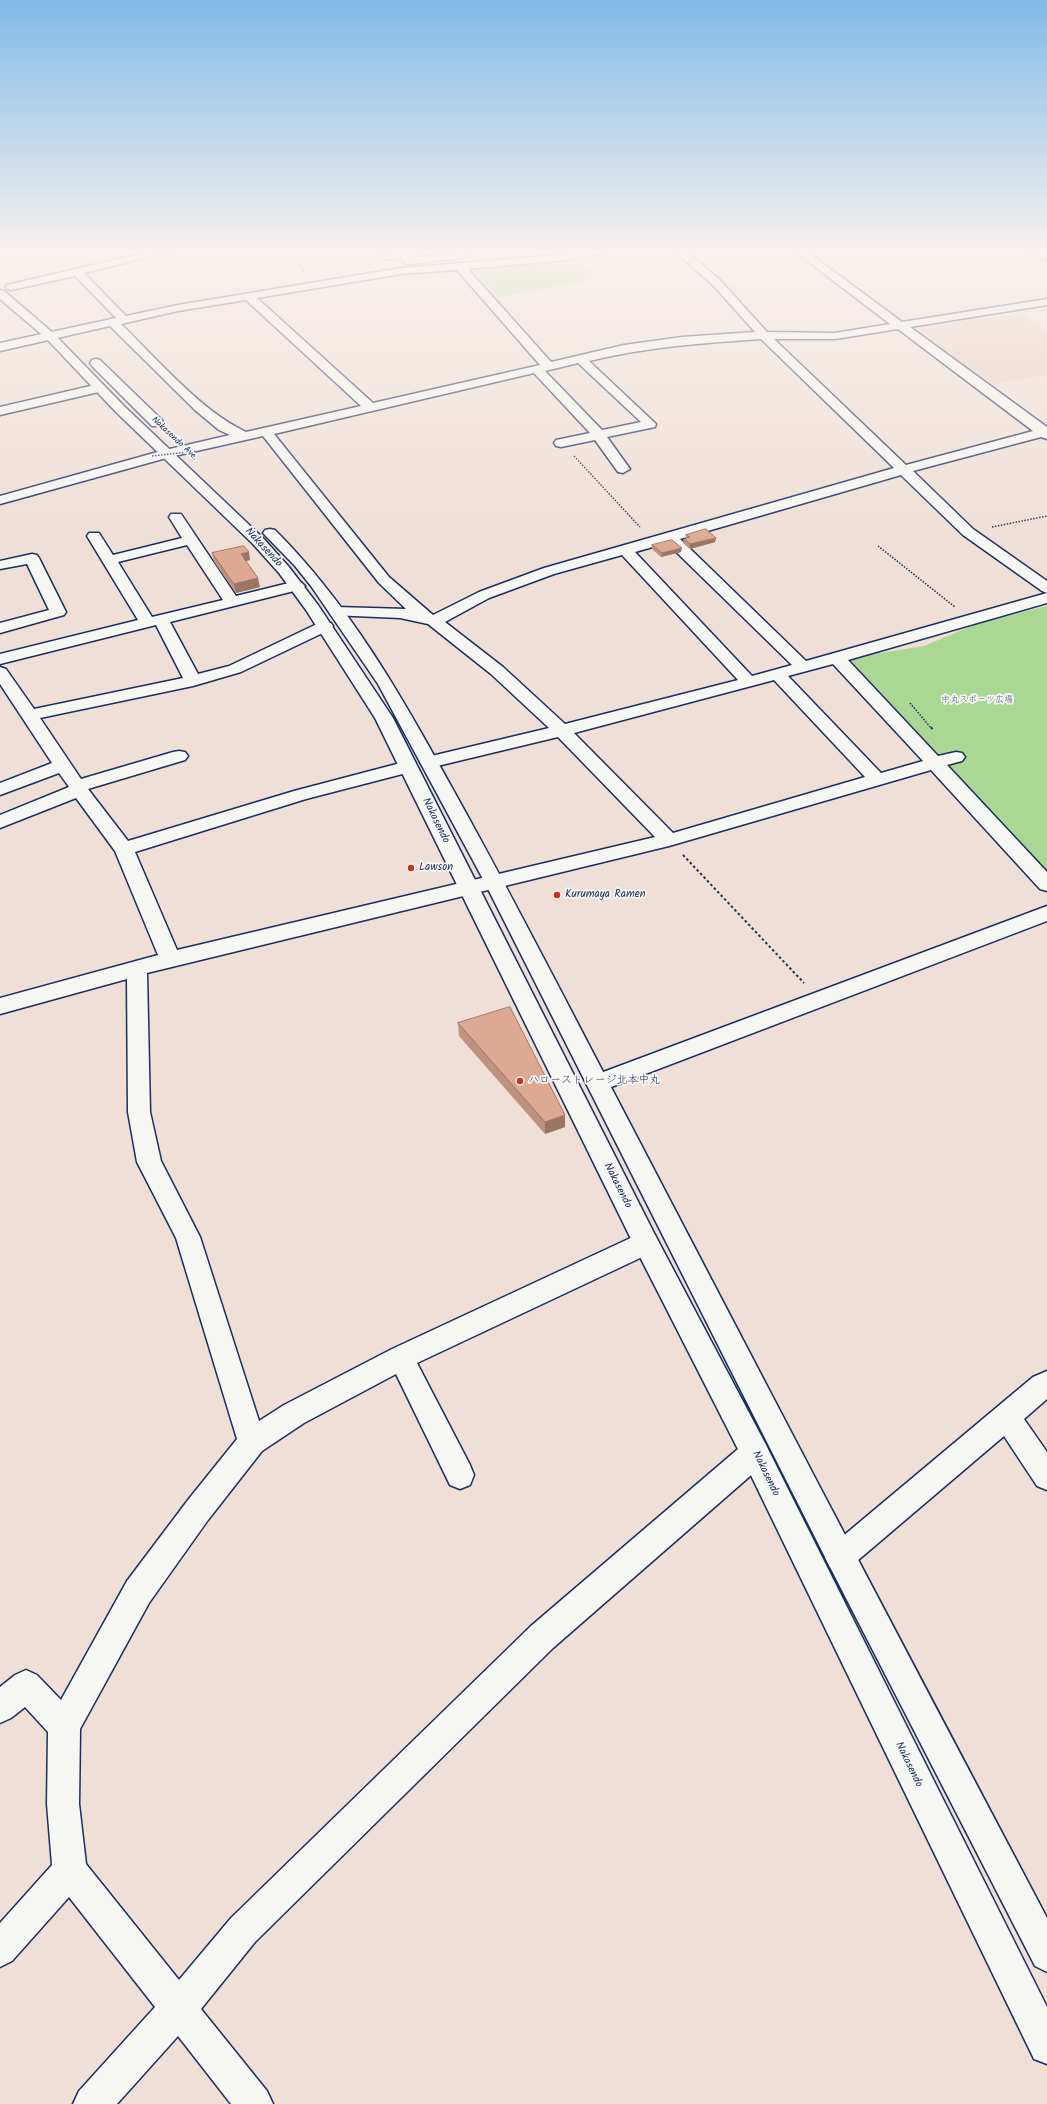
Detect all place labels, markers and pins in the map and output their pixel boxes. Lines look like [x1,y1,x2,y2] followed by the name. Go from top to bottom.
[419,861,453,875] place label: Lawson
[406,863,416,873] marker: Lawson
[565,888,646,902] place label: Kurumaya Ramen
[552,890,562,900] marker: Kurumaya Ramen
[528,1074,660,1088] place label: ハローストレージ北本中丸
[515,1076,525,1086] marker: ハローストレージ北本中丸

